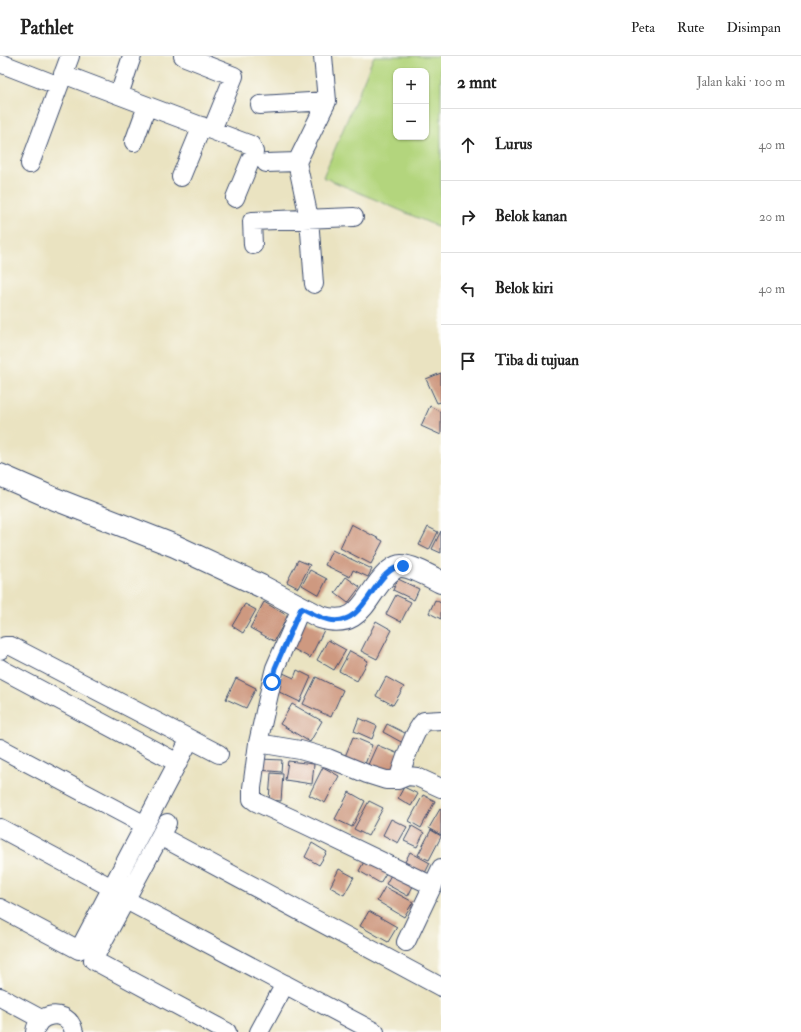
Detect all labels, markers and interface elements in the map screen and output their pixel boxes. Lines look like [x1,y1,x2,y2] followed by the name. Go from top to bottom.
[20,16,74,40] text: Pathlet
[631,19,655,36] text: Peta
[677,19,704,36] text: Rute
[726,19,781,36] text: Disimpan
[393,68,429,140] map controls
[393,68,429,104] button: +
[457,72,497,93] text: 2 mnt
[697,74,785,90] text: Jalan kaki · 100 m
[393,104,429,140] button: −
[457,134,479,156] icon: ahead
[495,135,532,154] text: Lurus
[759,137,785,153] text: 40 m
[457,206,479,228] icon: right
[495,207,567,226] text: Belok kanan
[759,209,785,225] text: 20 m
[457,278,479,300] icon: left
[495,279,553,298] text: Belok kiri
[759,281,785,297] text: 40 m
[457,350,479,372] icon: arrive
[495,351,579,370] text: Tiba di tujuan
[394,557,412,575] route end
[263,673,281,691] route start

